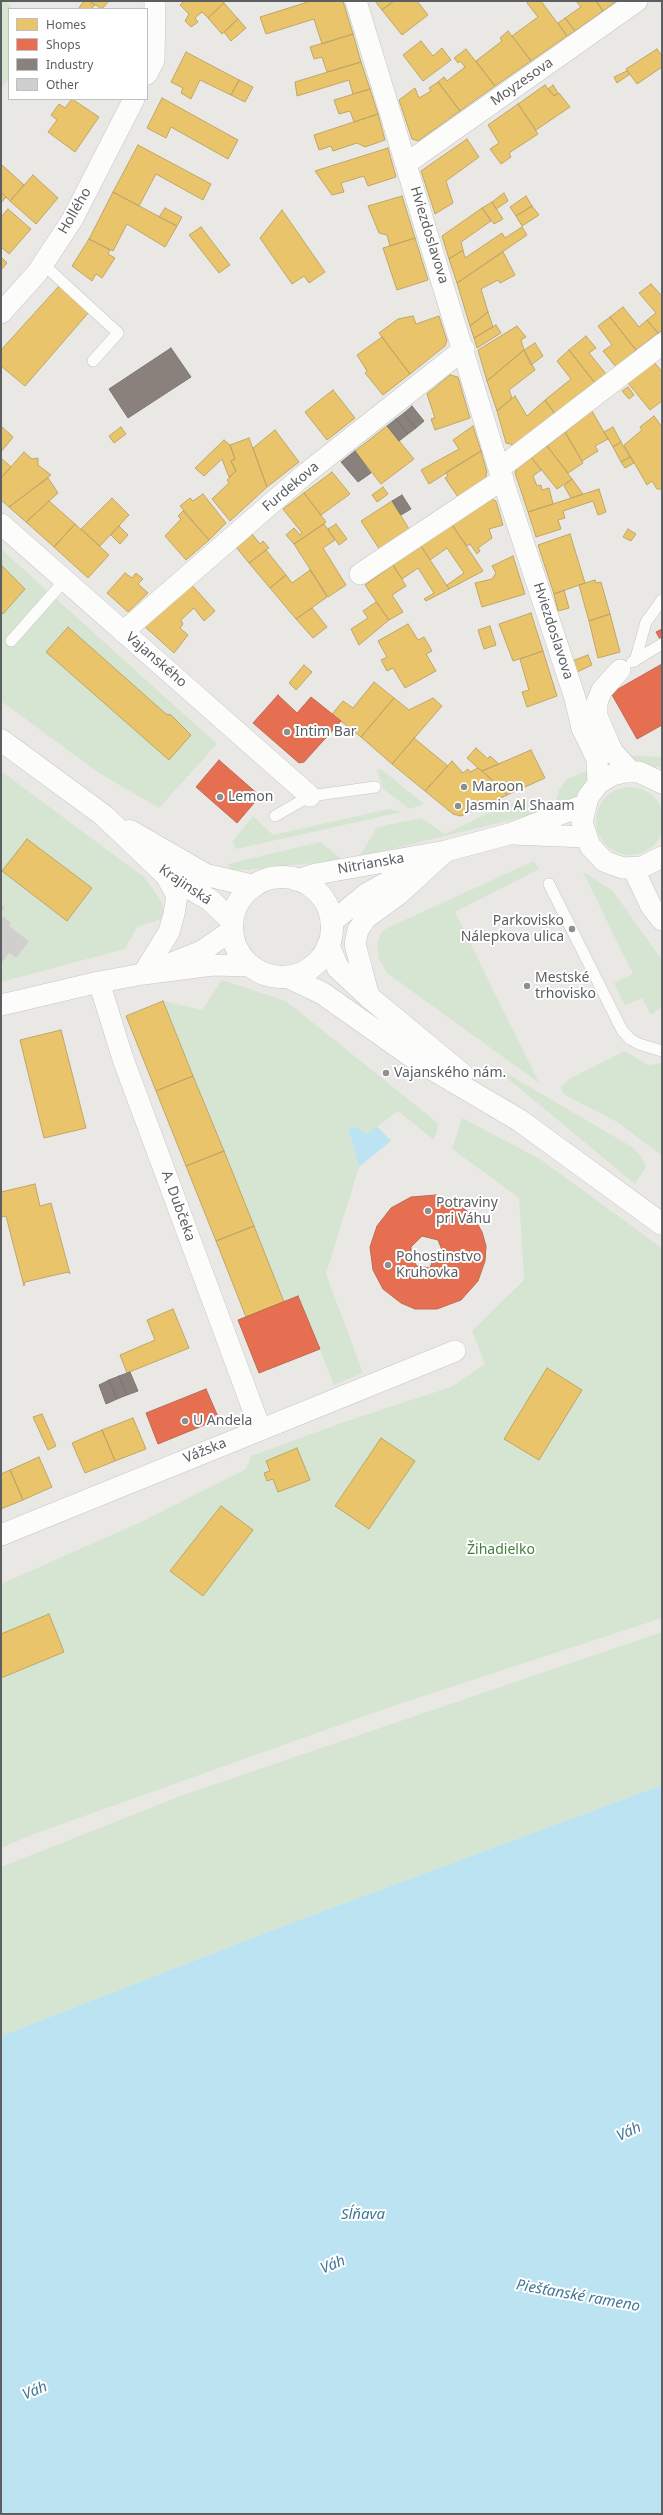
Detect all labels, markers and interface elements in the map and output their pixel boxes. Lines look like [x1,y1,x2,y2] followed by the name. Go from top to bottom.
[8,8,148,100] legend
[46,16,86,33] text: Homes
[46,36,80,53] text: Shops
[488,54,556,110] street label: Moyzesova
[46,56,93,73] text: Industry
[46,76,79,93] text: Other
[406,184,452,286] street label: Hviezdoslavova
[55,185,95,237] street label: Hollého
[259,459,323,515] street label: Furdekova
[529,580,577,682] street label: Hviezdoslavova
[122,629,190,691] street label: Vajanského
[295,724,357,740] place label: Intim Bar
[282,727,292,737] marker: Intim Bar
[472,779,524,795] place label: Maroon
[459,782,469,792] marker: Maroon
[228,789,273,805] place label: Lemon
[215,792,225,802] marker: Lemon
[466,798,575,814] place label: Jasmin Al Shaam
[453,801,463,811] marker: Jasmin Al Shaam
[336,850,406,878] street label: Nitrianska
[155,861,215,909] street label: Krajinská
[461,913,564,946] place label: Parkovisko Nálepkova ulica
[567,924,577,934] marker: Parkovisko Nálepkova ulica
[535,970,596,1002] place label: Mestské trhovisko
[522,981,532,991] marker: Mestské trhovisko
[394,1065,506,1081] place label: Vajanského nám.
[381,1068,391,1078] marker: Vajanského nám.
[157,1168,199,1244] street label: A. Dubčeka
[436,1195,498,1228] place label: Potraviny pri Váhu
[423,1206,433,1216] marker: Potraviny pri Váhu
[396,1249,481,1282] place label: Pohostinstvo Kruhovka
[383,1260,393,1270] marker: Pohostinstvo Kruhovka
[193,1413,252,1429] place label: U Andela
[180,1416,190,1426] marker: U Andela
[181,1435,229,1467] street label: Vážska
[467,1542,535,1558] park label: Žihadielko
[614,2119,644,2145] water label: Váh
[341,2206,385,2224] water label: Sĺňava
[318,2252,348,2278] water label: Váh
[515,2276,641,2316] water label: Piešťanské rameno
[20,2378,50,2404] water label: Váh

